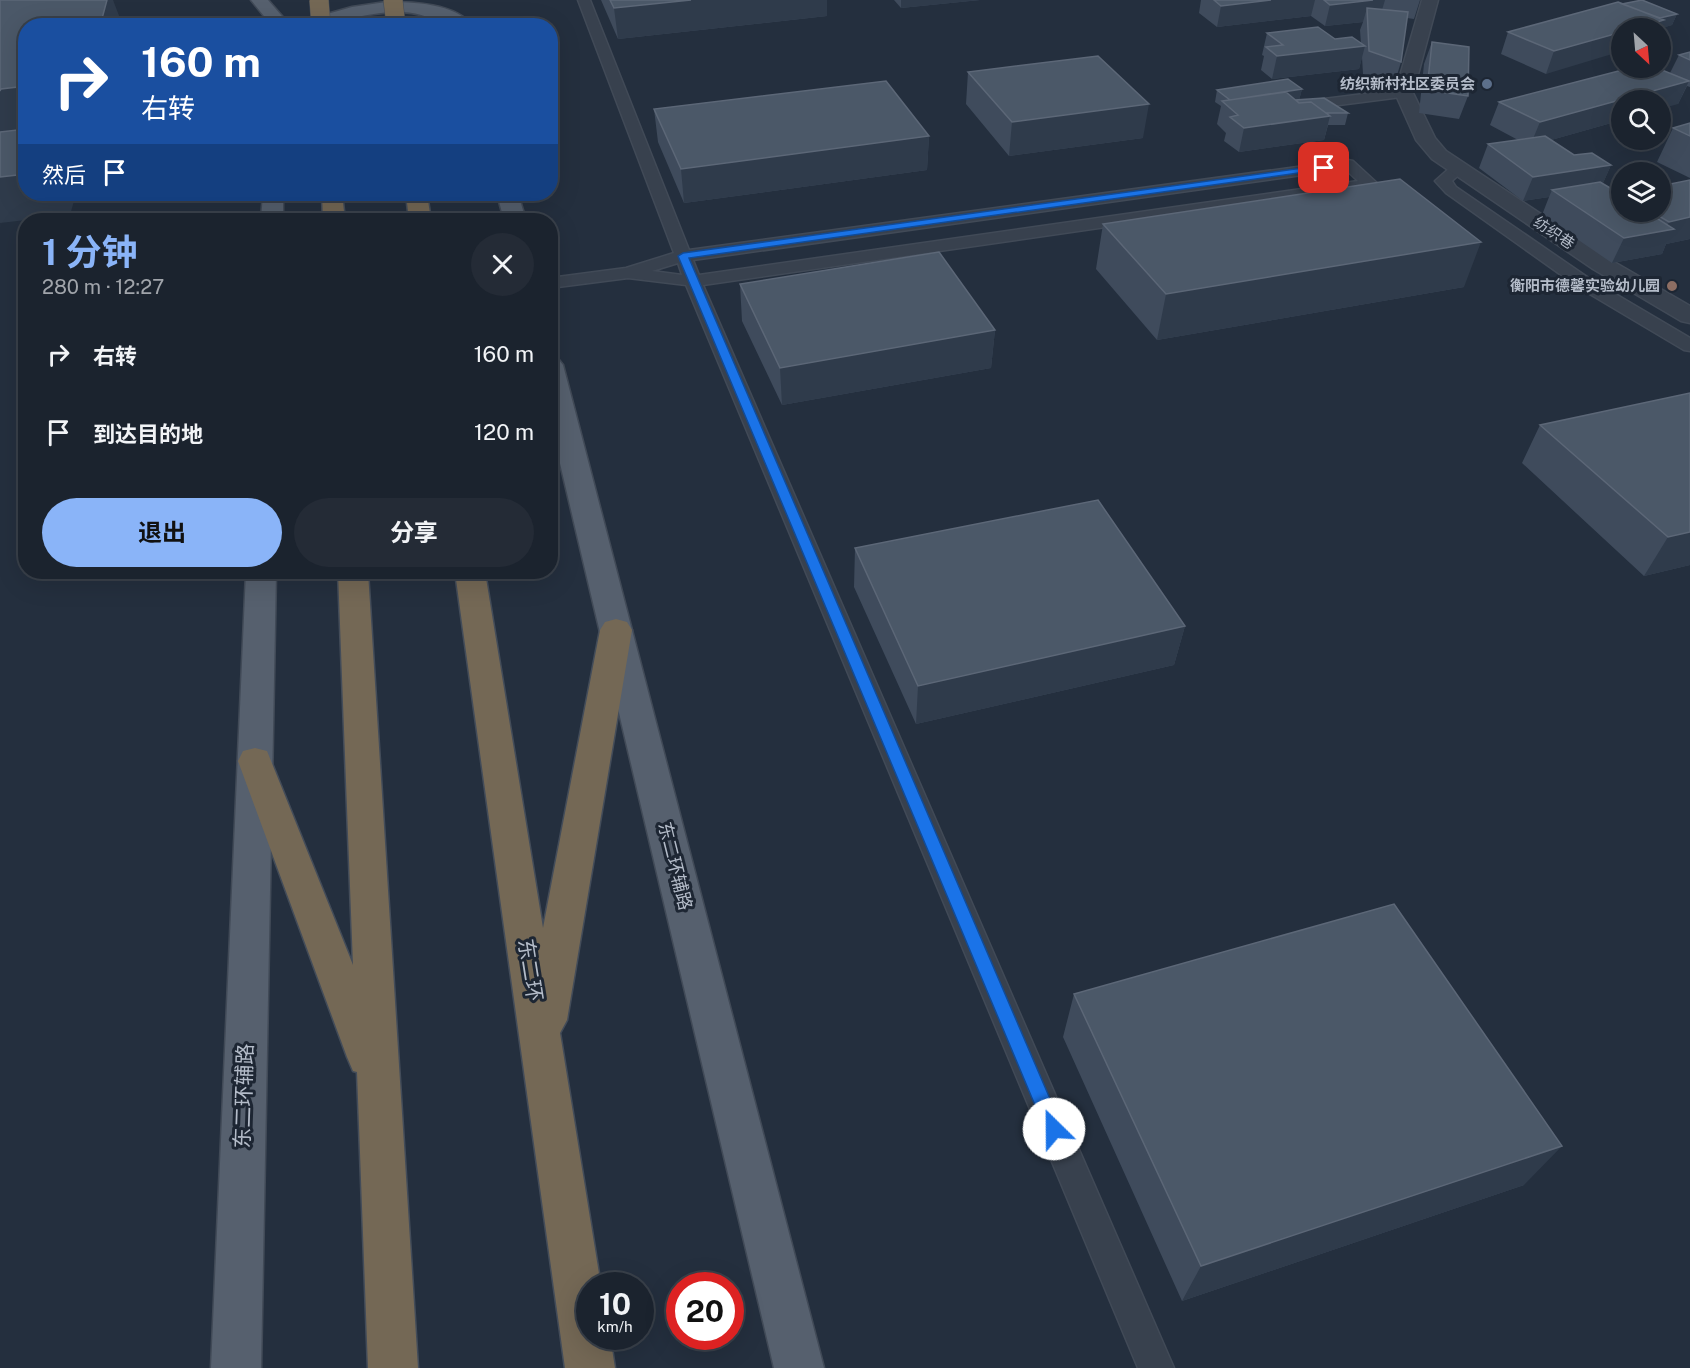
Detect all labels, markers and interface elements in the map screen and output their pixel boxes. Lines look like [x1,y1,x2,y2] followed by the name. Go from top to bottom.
[1611,18,1671,78] north arrow
[1611,18,1671,222] map controls
[141,37,261,86] text: 160 m
[42,42,120,120] icon: right
[1340,75,1475,92] place label: 纺织新村社区委员会
[1480,77,1494,91] marker: 纺织新村社区委员会
[1611,90,1671,150] button: search
[141,92,195,124] text: 右转
[1298,142,1349,193] pin
[1307,151,1340,184] icon: arrive
[98,156,131,189] icon: arrive
[42,162,86,188] text: 然后
[1611,162,1671,222] button: layers
[1531,213,1578,252] street label: 纺织巷
[42,231,138,273] text: 1 分钟
[471,233,534,296] button: close
[42,275,164,299] text: 280 m · 12:27
[1510,277,1660,294] place label: 衡阳市德馨实验幼儿园
[1665,279,1679,293] marker: 衡阳市德馨实验幼儿园
[42,338,75,371] icon: right
[474,341,534,367] text: 160 m
[93,343,137,369] text: 右转
[42,416,75,449] icon: arrive
[474,419,534,445] text: 120 m
[93,421,203,447] text: 到达目的地
[42,498,282,567] button: 退出
[294,498,534,567] button: 分享
[654,820,697,912] street label: 东二环辅路
[513,937,548,1003] street label: 东二环
[229,1043,258,1149] street label: 东二环辅路
[1022,1097,1086,1161] position arrow
[666,1272,744,1350] speed limit sign: 20
[599,1286,631,1322] text: 10
[597,1318,633,1335] text: km/h

